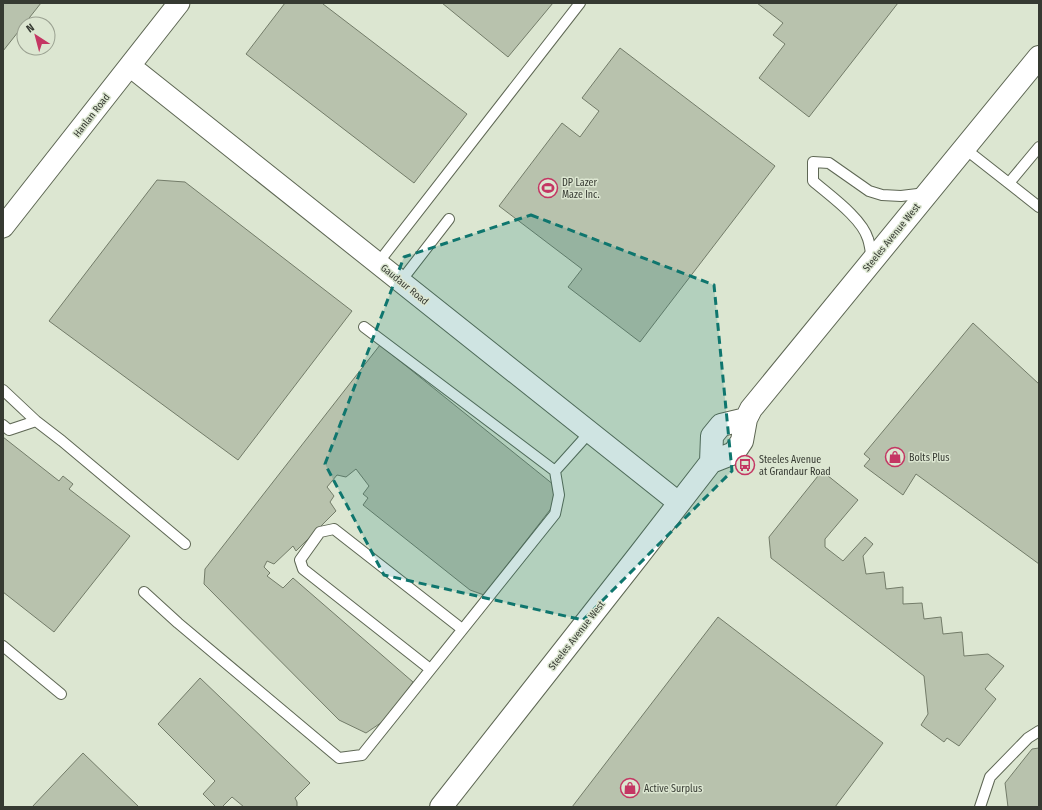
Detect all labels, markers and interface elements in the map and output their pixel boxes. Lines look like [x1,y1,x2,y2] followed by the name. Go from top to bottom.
[16,16,56,56] north arrow
[24,21,37,36] text: N
[71,91,113,140] street label: Hanlan Road
[537,177,559,199] sports icon: DP Lazer Maze Inc.
[562,177,600,201] place label: DP Lazer Maze Inc.
[861,201,923,274] street label: Steeles Avenue West
[378,262,431,308] street label: Gaudaur Road
[884,446,906,468] shop icon: Bolts Plus
[909,452,950,464] place label: Bolts Plus
[734,454,756,476] bus stop icon: Steeles Avenue at Grandaur Road
[759,454,831,478] place label: Steeles Avenue at Grandaur Road
[546,598,608,673] street label: Steeles Avenue West
[619,777,641,799] shop icon: Active Surplus
[644,783,702,795] place label: Active Surplus

